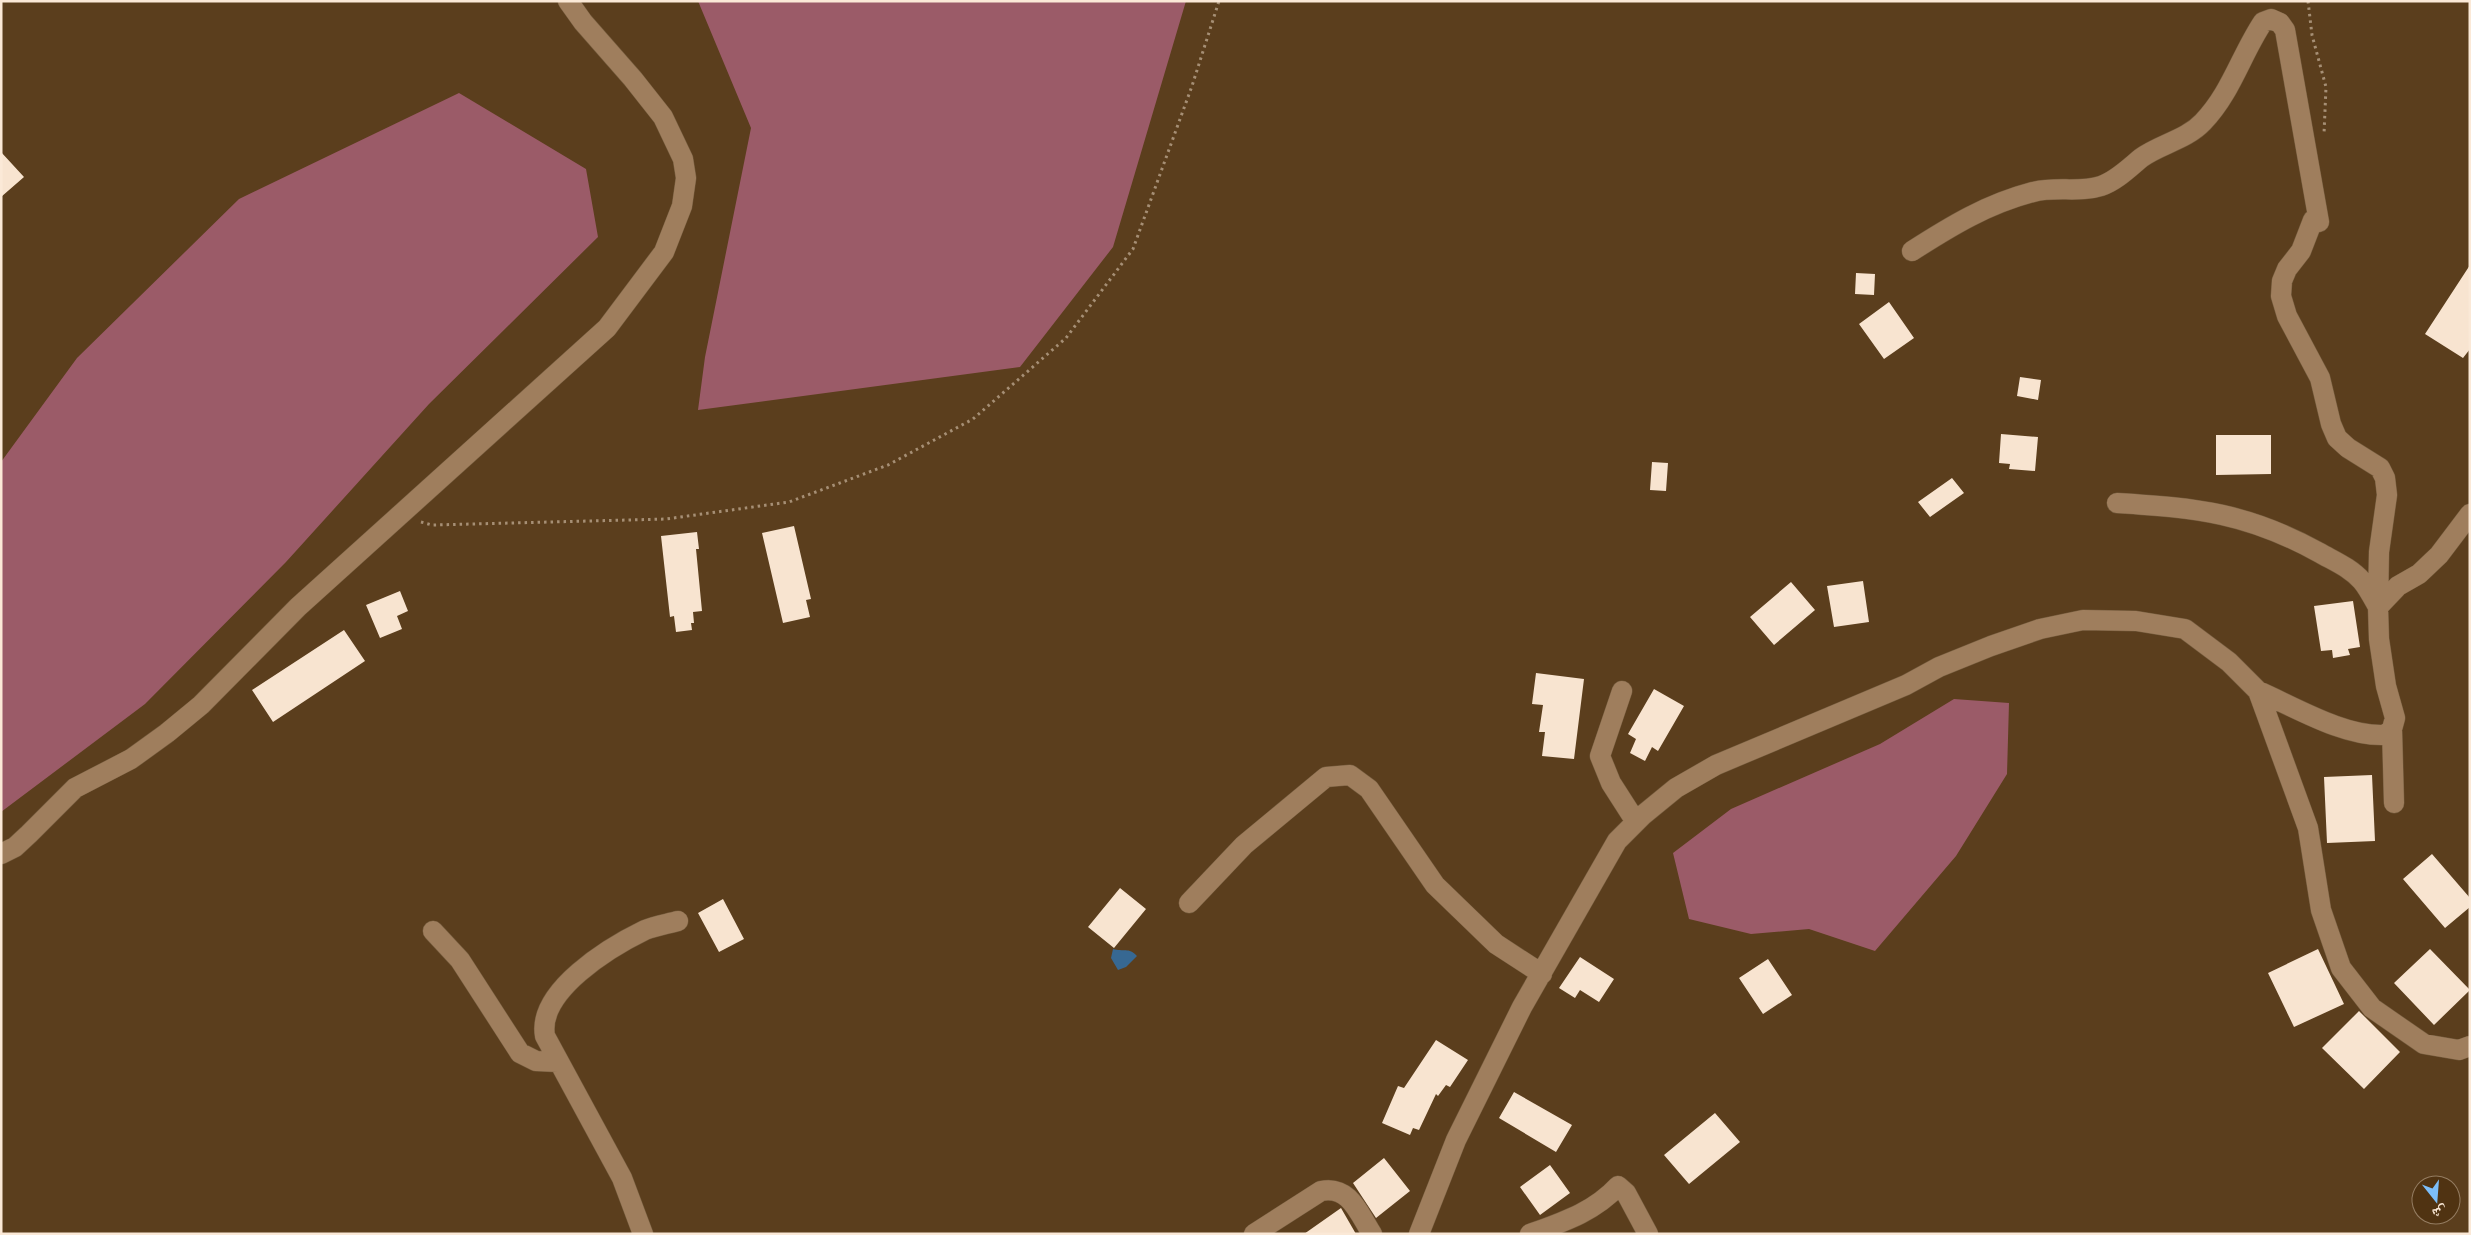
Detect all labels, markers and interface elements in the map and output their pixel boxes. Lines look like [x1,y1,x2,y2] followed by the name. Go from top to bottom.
[2411,1175,2461,1225] north arrow
[2430,1202,2450,1224] text: ش

